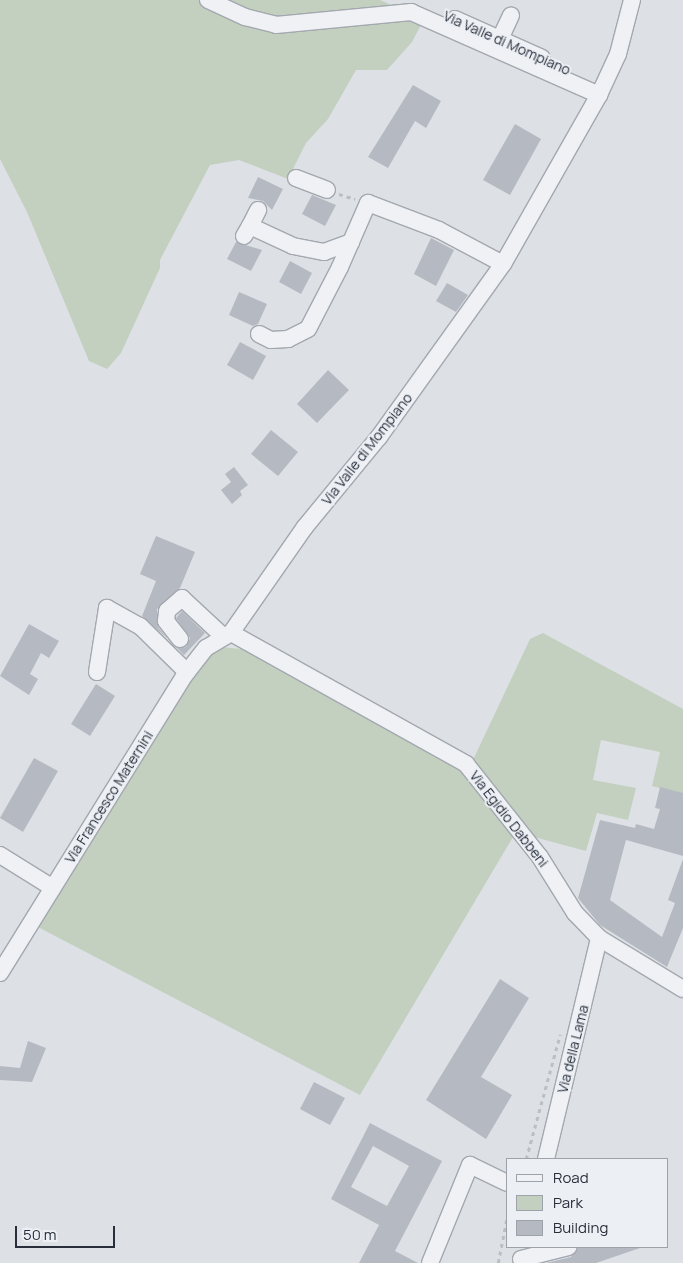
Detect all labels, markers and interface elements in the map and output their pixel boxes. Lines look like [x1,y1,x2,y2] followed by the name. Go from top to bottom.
[441,7,573,79] street label: Via Valle di Mompiano
[318,390,416,508] street label: Via Valle di Mompiano
[61,728,157,866] street label: Via Francesco Maternini
[466,768,552,870] street label: Via Egidio Dabbeni
[554,1003,592,1095] street label: Via della Lama
[506,1158,668,1248] legend
[553,1167,589,1188] text: Road
[553,1192,583,1213] text: Park
[18,1216,118,1248] scale bar
[553,1217,608,1238] text: Building
[23,1224,57,1245] text: 50 m

